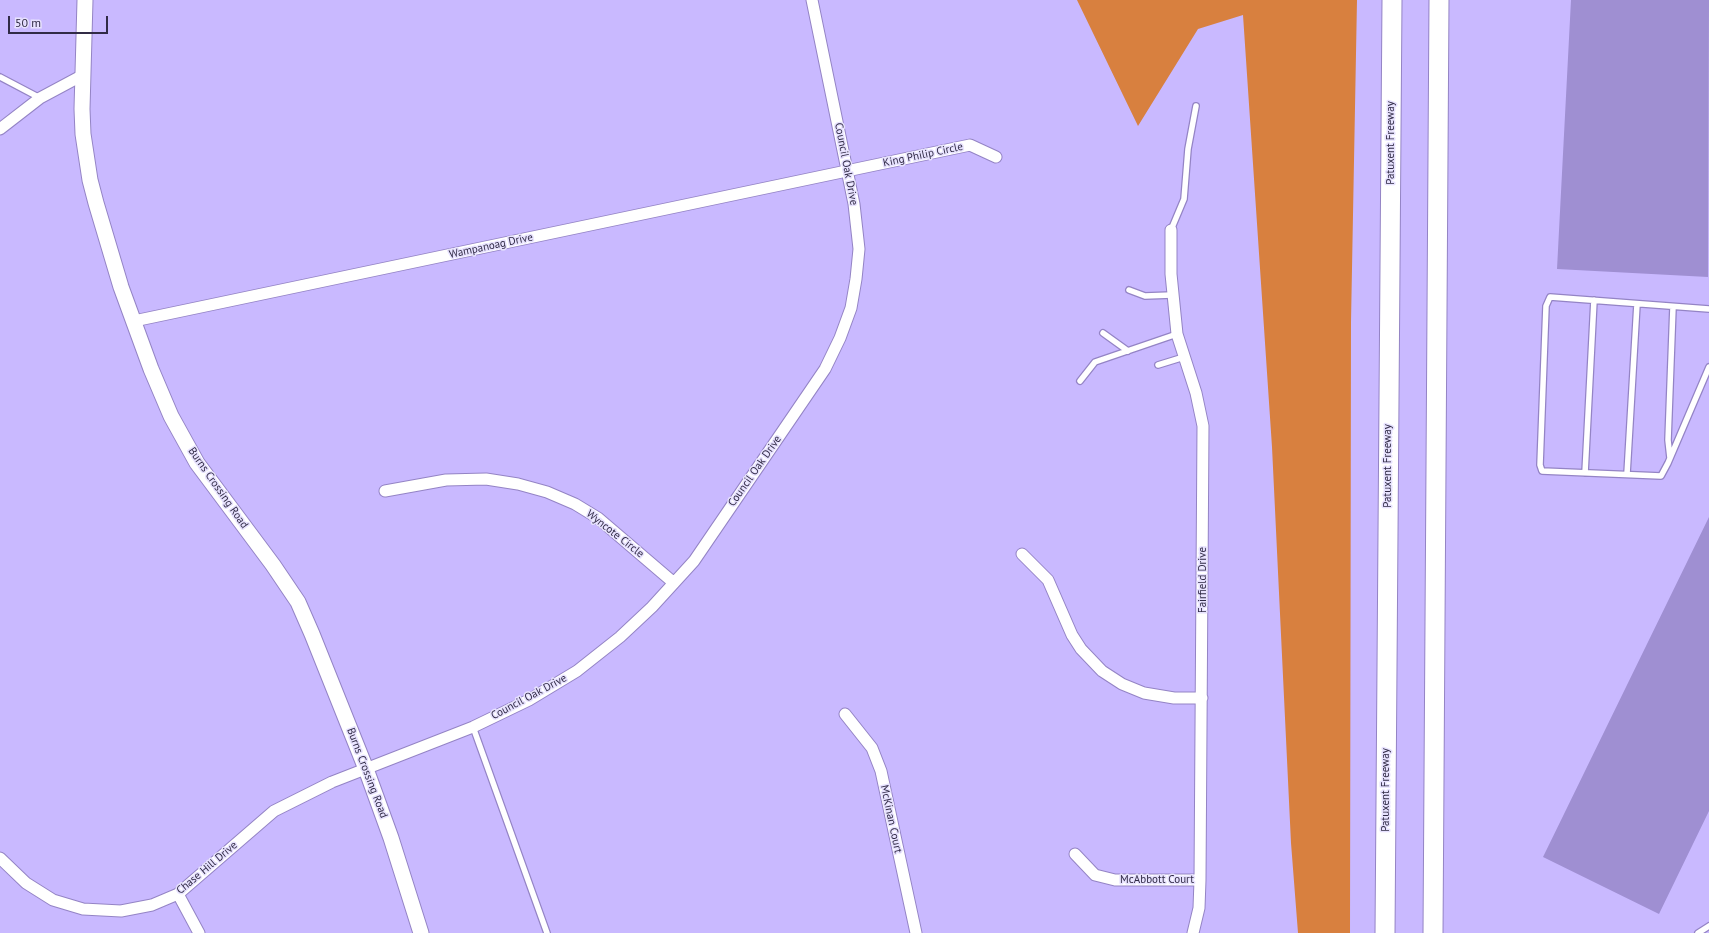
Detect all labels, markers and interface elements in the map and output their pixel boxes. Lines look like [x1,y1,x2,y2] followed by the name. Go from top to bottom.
[10,8,110,34] scale bar
[15,15,41,30] text: 50 m
[1384,101,1398,185] street label: Patuxent Freeway
[832,122,860,206] street label: Council Oak Drive
[882,140,964,170] street label: King Philip Circle
[448,231,534,261] street label: Wampanoag Drive
[1381,424,1395,508] street label: Patuxent Freeway
[726,433,784,509] street label: Council Oak Drive
[185,445,251,531] street label: Burns Crossing Road
[584,507,646,561] street label: Wyncote Circle
[1196,547,1210,613] street label: Fairfield Drive
[489,672,569,722] street label: Council Oak Drive
[344,726,390,820] street label: Burns Crossing Road
[1379,748,1393,832] street label: Patuxent Freeway
[877,784,905,854] street label: McKinan Court
[174,839,240,897] street label: Chase Hill Drive
[1120,873,1194,887] street label: McAbbott Court

